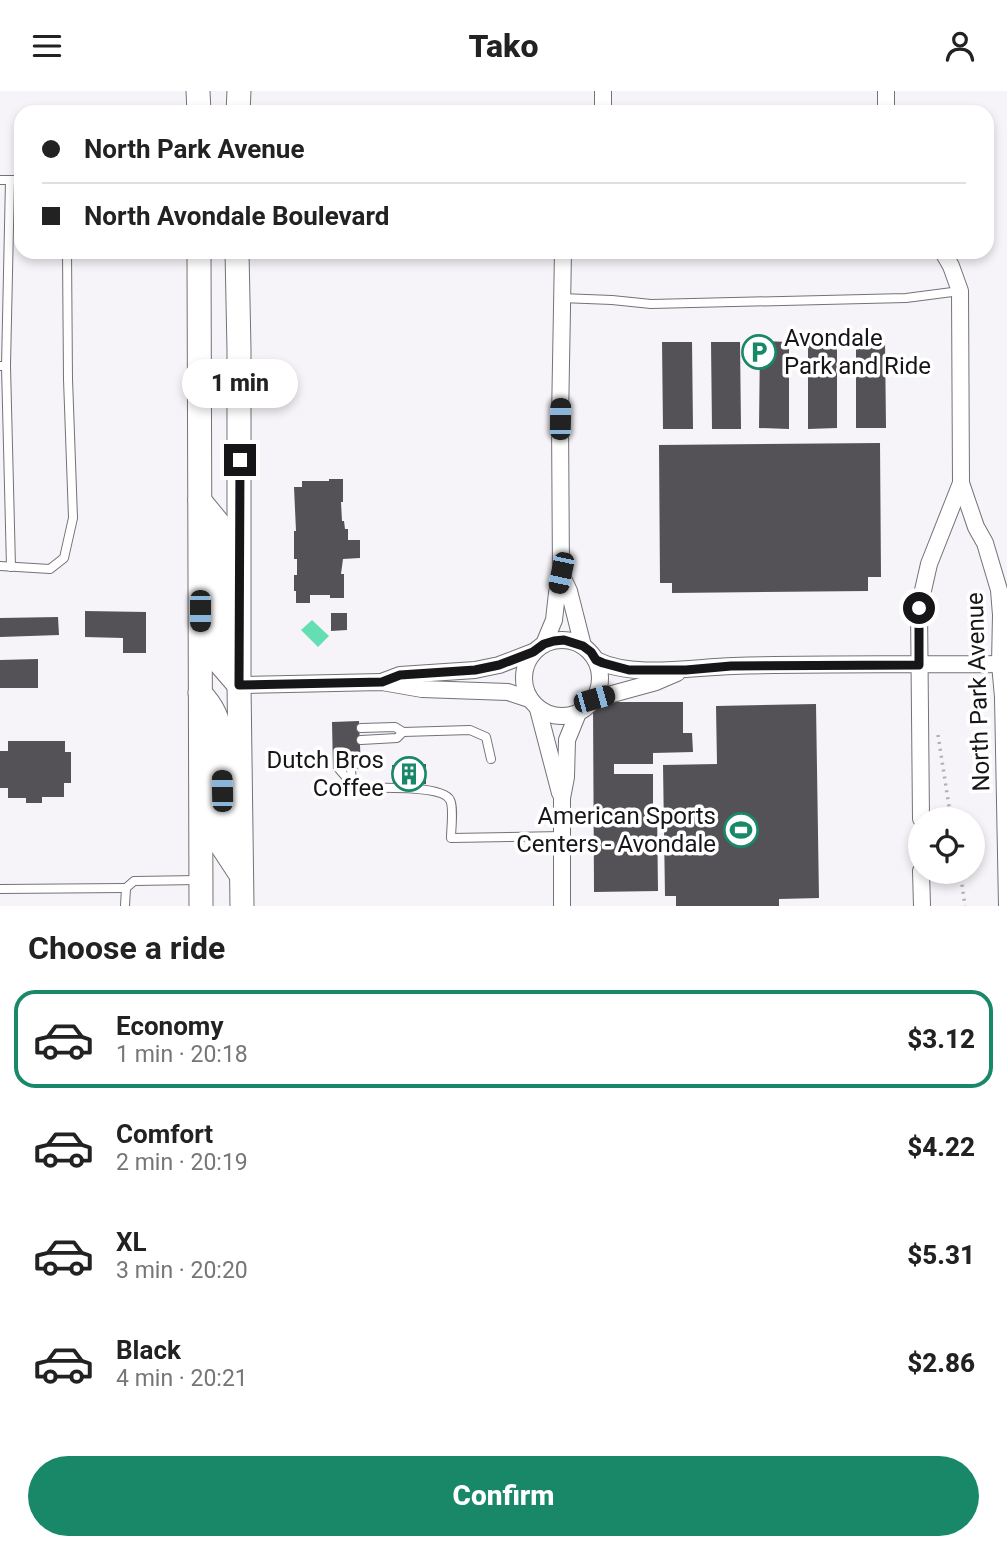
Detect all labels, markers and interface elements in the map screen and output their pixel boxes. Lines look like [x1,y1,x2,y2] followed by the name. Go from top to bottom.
[28,27,66,65] icon: menu
[469,27,538,65] text: Tako
[941,27,979,65] icon: person
[84,134,304,164] text: North Park Avenue
[84,201,389,231] text: North Avondale Boulevard
[784,324,931,380] place label: Avondale Park and Ride
[740,333,778,371] parking icon: Avondale Park and Ride
[182,359,298,407] callout: 1 min
[211,370,269,397] text: 1 min
[550,398,571,440] car
[224,444,256,476] route end
[547,550,576,596] car
[190,590,211,632] car
[903,592,935,624] route start
[961,592,995,792] street label: North Park Avenue
[571,683,618,715] car
[267,746,384,802] place label: Dutch Bros Coffee
[390,755,428,793] building icon: Dutch Bros Coffee
[212,770,233,812] car
[516,802,716,858] place label: American Sports Centers - Avondale
[908,807,985,884] map controls
[908,807,985,884] button: locate
[722,811,760,849] sports icon: American Sports Centers - Avondale
[28,929,225,967] text: Choose a ride
[32,1008,95,1071] icon: car
[116,1011,223,1041] text: Economy
[907,1024,975,1054] text: $3.12
[116,1041,248,1068] text: 1 min · 20:18
[32,1116,95,1179] icon: car
[116,1119,213,1149] text: Comfort
[907,1132,975,1162] text: $4.22
[116,1149,248,1176] text: 2 min · 20:19
[32,1224,95,1287] icon: car
[116,1227,147,1257] text: XL
[907,1240,975,1270] text: $5.31
[116,1257,248,1284] text: 3 min · 20:20
[32,1332,95,1395] icon: car
[116,1335,181,1365] text: Black
[907,1348,975,1378] text: $2.86
[116,1365,248,1392] text: 4 min · 20:21
[28,1456,979,1536] button: Confirm

